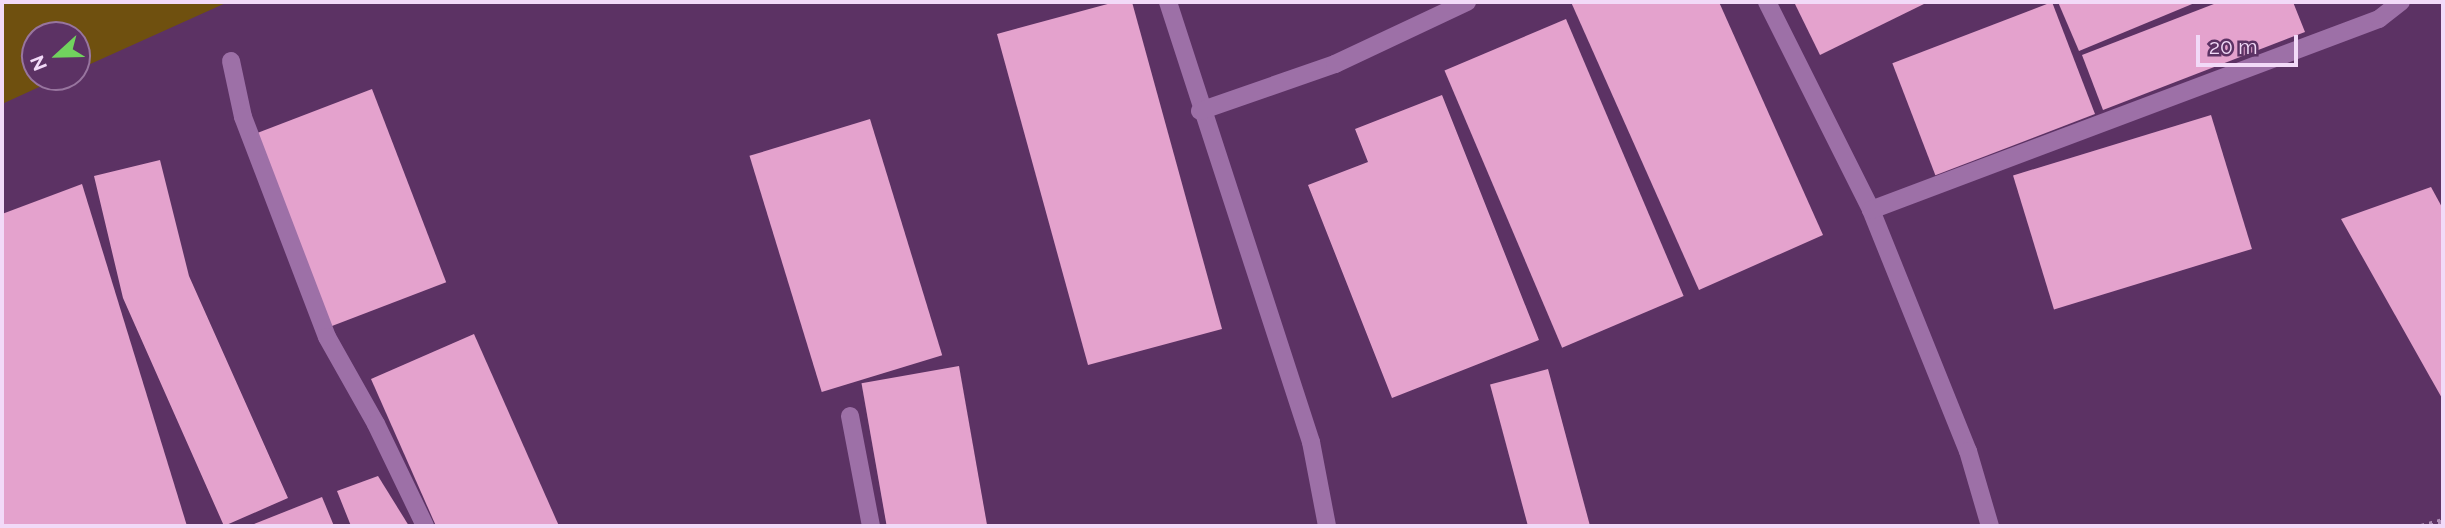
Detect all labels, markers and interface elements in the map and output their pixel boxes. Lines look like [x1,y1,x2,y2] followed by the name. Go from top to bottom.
[21,21,91,91] north arrow
[2200,21,2302,65] scale bar
[2209,34,2257,59] text: 20 m
[25,52,51,74] text: N

